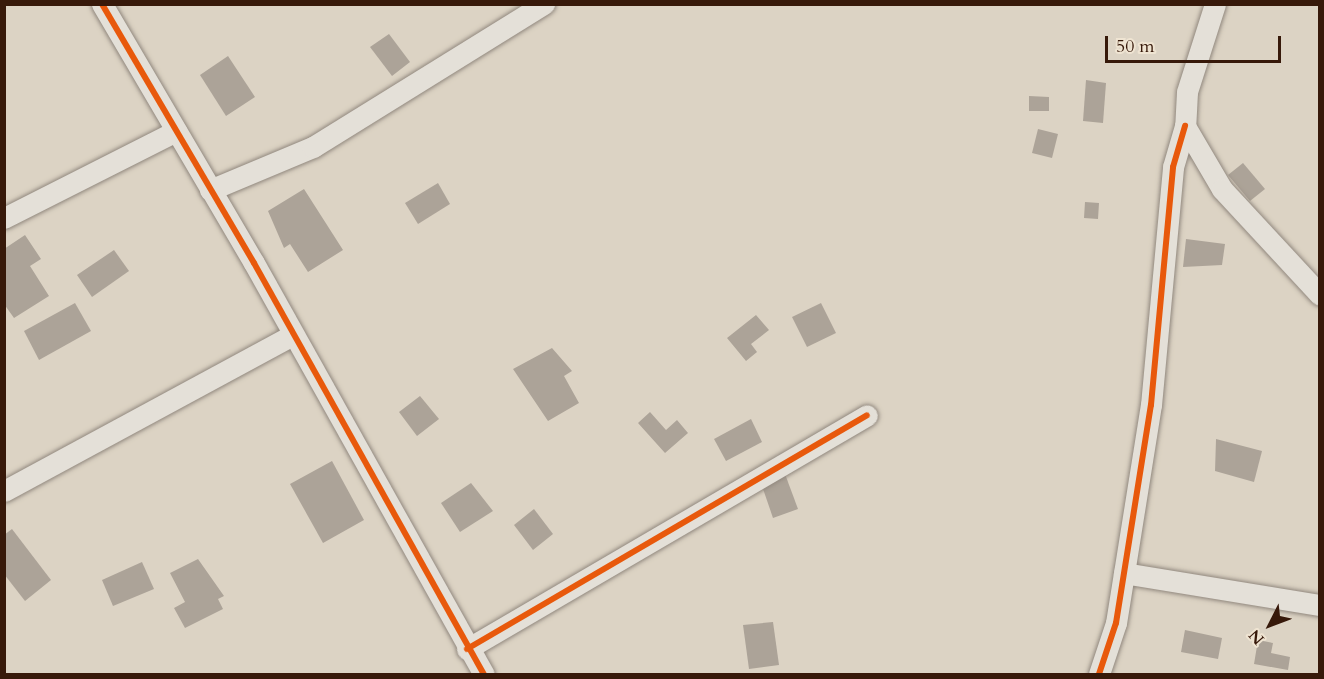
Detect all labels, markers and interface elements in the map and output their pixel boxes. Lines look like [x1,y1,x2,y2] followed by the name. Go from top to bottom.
[1108,24,1284,62] scale bar
[1116,34,1155,59] text: 50 m
[1240,595,1300,655] north arrow
[1244,625,1269,650] text: N

